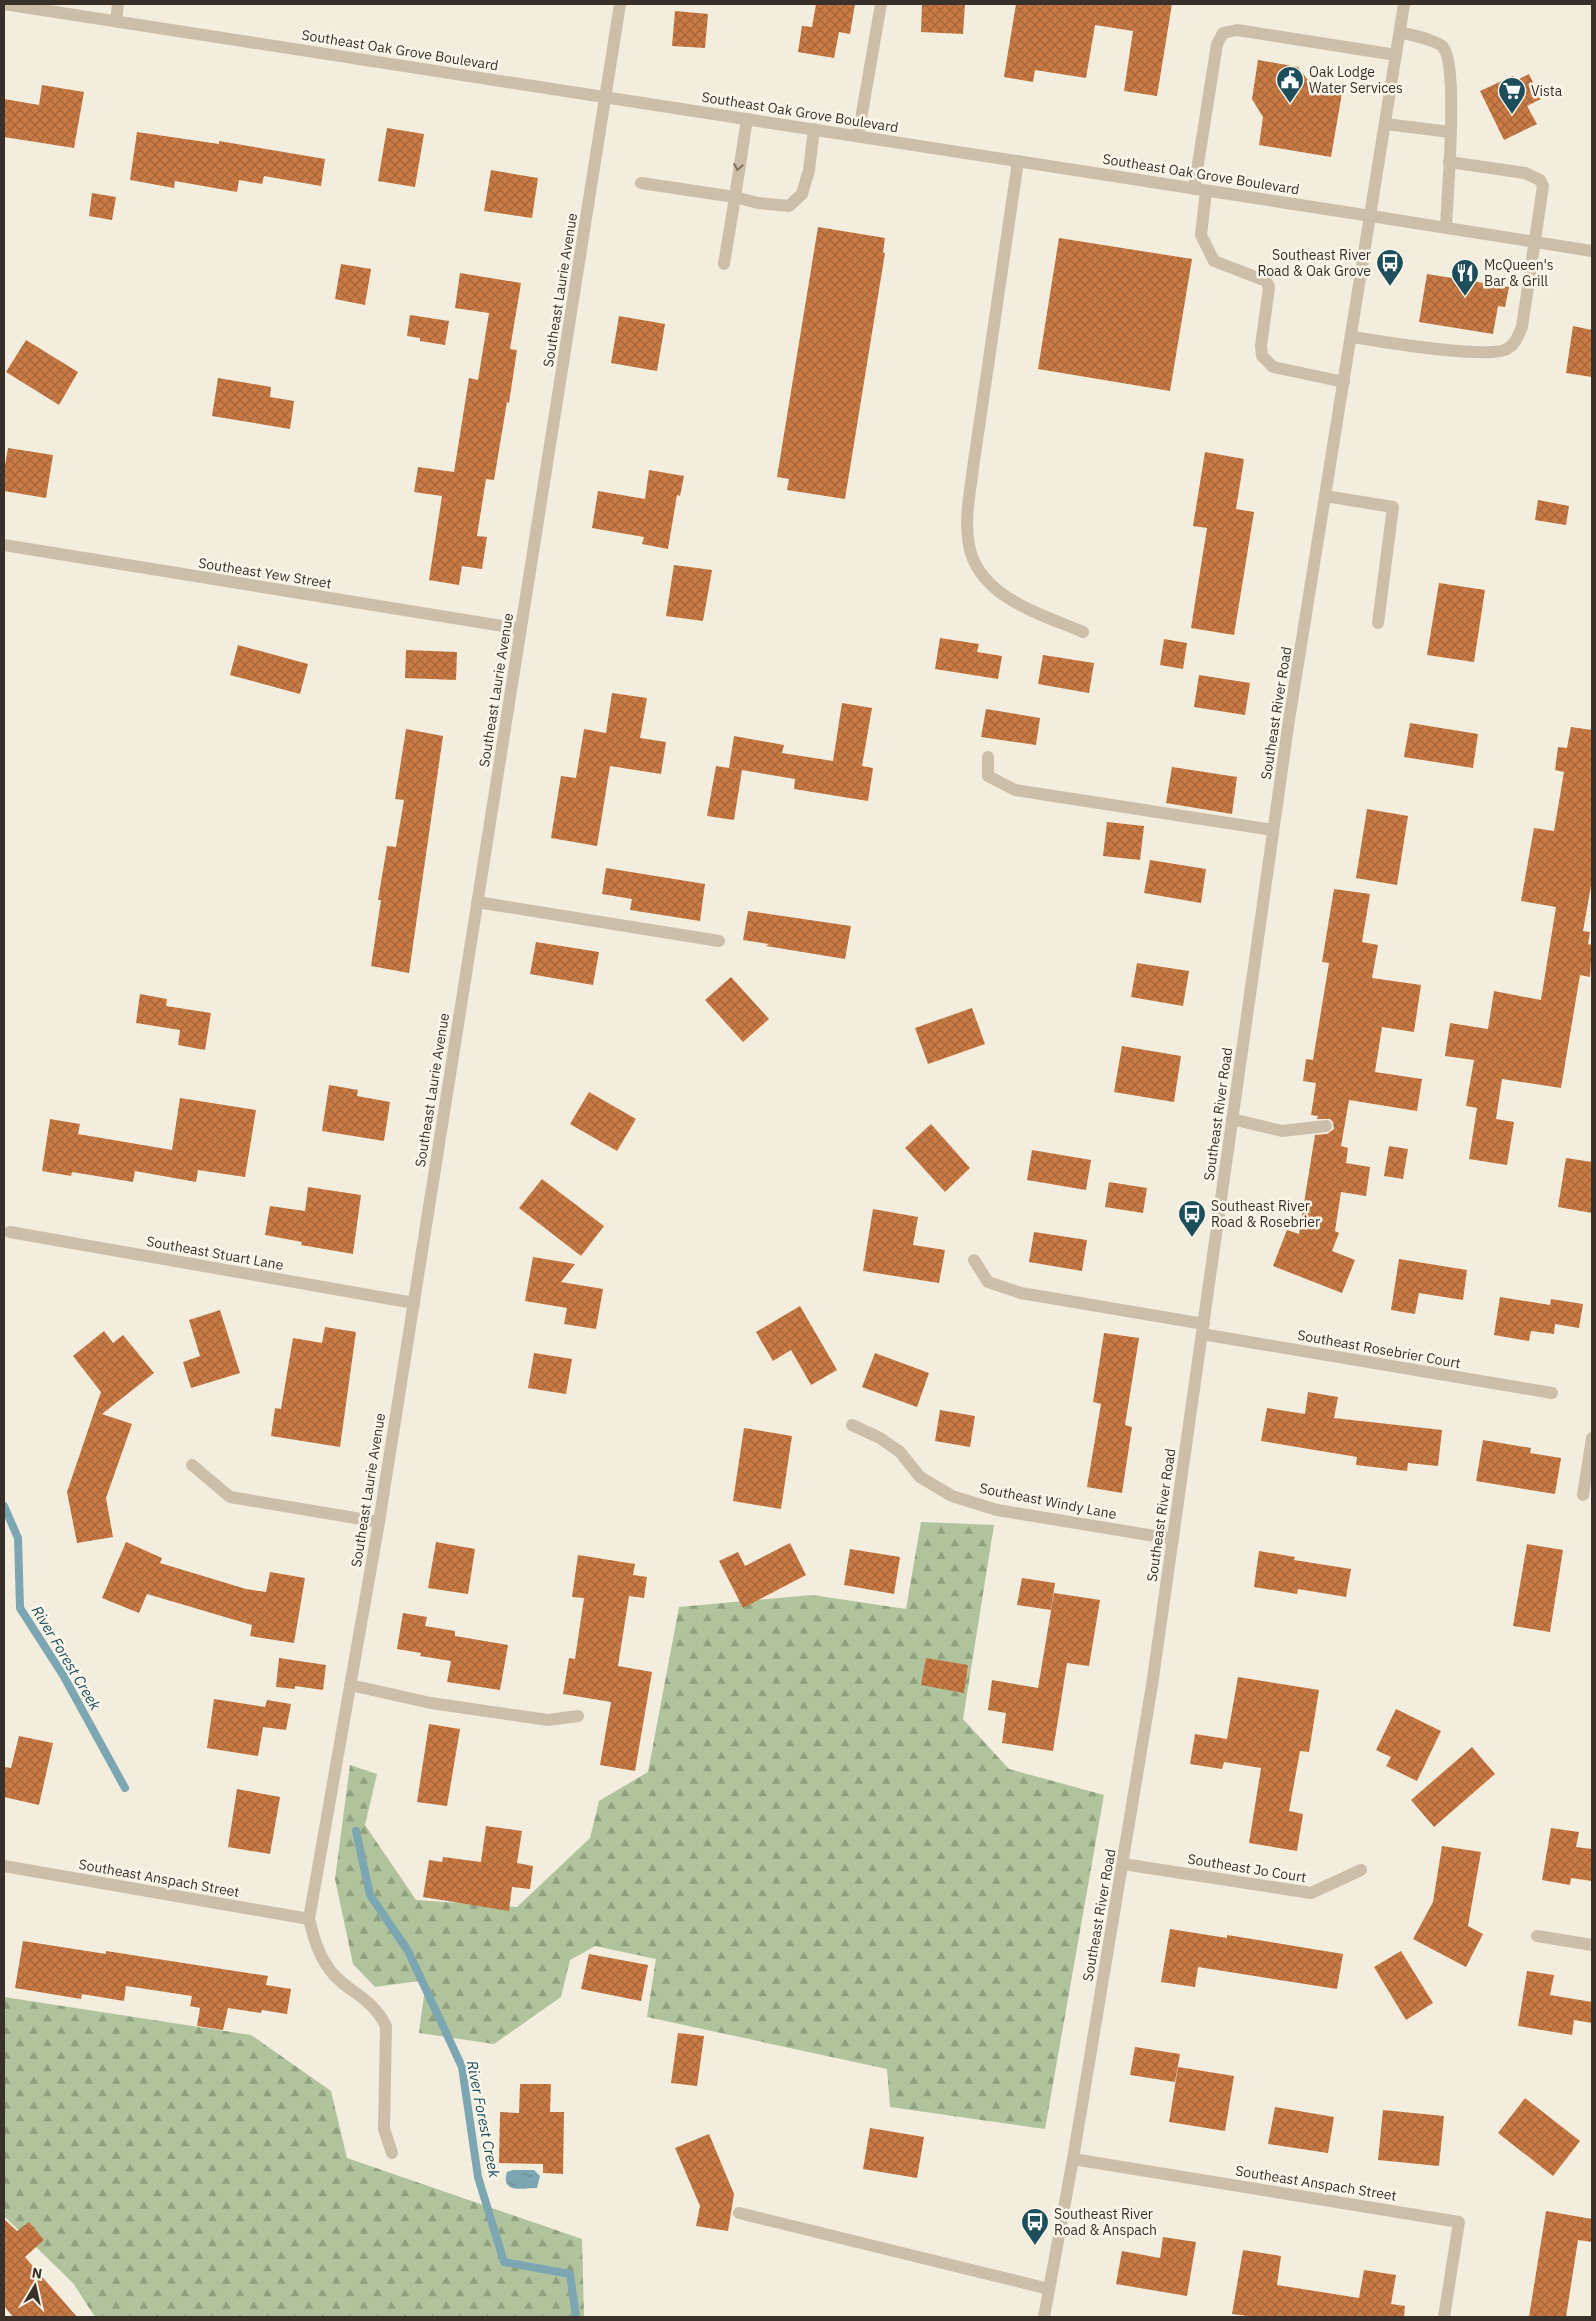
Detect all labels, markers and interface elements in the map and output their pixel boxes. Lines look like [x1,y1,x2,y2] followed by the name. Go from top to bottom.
[300,26,500,74] street label: Southeast Oak Grove Boulevard
[1309,63,1403,97] place label: Oak Lodge Water Services
[1275,65,1305,104] public building icon: Oak Lodge Water Services
[1497,76,1527,115] supermarket icon: Vista
[1531,82,1563,100] place label: Vista
[700,88,900,136] street label: Southeast Oak Grove Boulevard
[1101,150,1301,198] street label: Southeast Oak Grove Boulevard
[734,163,744,171] one-way arrow
[539,211,581,368] street label: Southeast Laurie Avenue
[1257,246,1371,280] place label: Southeast River Road & Oak Grove
[1375,248,1405,287] bus stop icon: Southeast River Road & Oak Grove
[1484,256,1554,290] place label: McQueen's Bar & Grill
[1450,258,1480,297] restaurant icon: McQueen's Bar & Grill
[197,554,333,592] street label: Southeast Yew Street
[475,611,517,768] street label: Southeast Laurie Avenue
[1257,645,1295,781] street label: Southeast River Road
[411,1011,453,1168] street label: Southeast Laurie Avenue
[1200,1046,1236,1182] street label: Southeast River Road
[1211,1197,1320,1231] place label: Southeast River Road & Rosebrier
[1177,1199,1207,1238] bus stop icon: Southeast River Road & Rosebrier
[145,1232,285,1274] street label: Southeast Stuart Lane
[1296,1326,1462,1372] street label: Southeast Rosebrier Court
[347,1411,389,1568] street label: Southeast Laurie Avenue
[1143,1447,1179,1583] street label: Southeast River Road
[978,1479,1118,1523] street label: Southeast Windy Lane
[28,1602,105,1714] water label: River Forest Creek
[1078,1847,1120,1983] street label: Southeast River Road
[1186,1850,1308,1886] street label: Southeast Jo Court
[77,1855,241,1901] street label: Southeast Anspach Street
[463,2059,504,2179] water label: River Forest Creek
[1234,2161,1398,2205] street label: Southeast Anspach Street
[1054,2205,1157,2239] place label: Southeast River Road & Anspach
[1020,2207,1050,2246] bus stop icon: Southeast River Road & Anspach
[10,2261,60,2311] north arrow
[31,2263,43,2283] text: N

